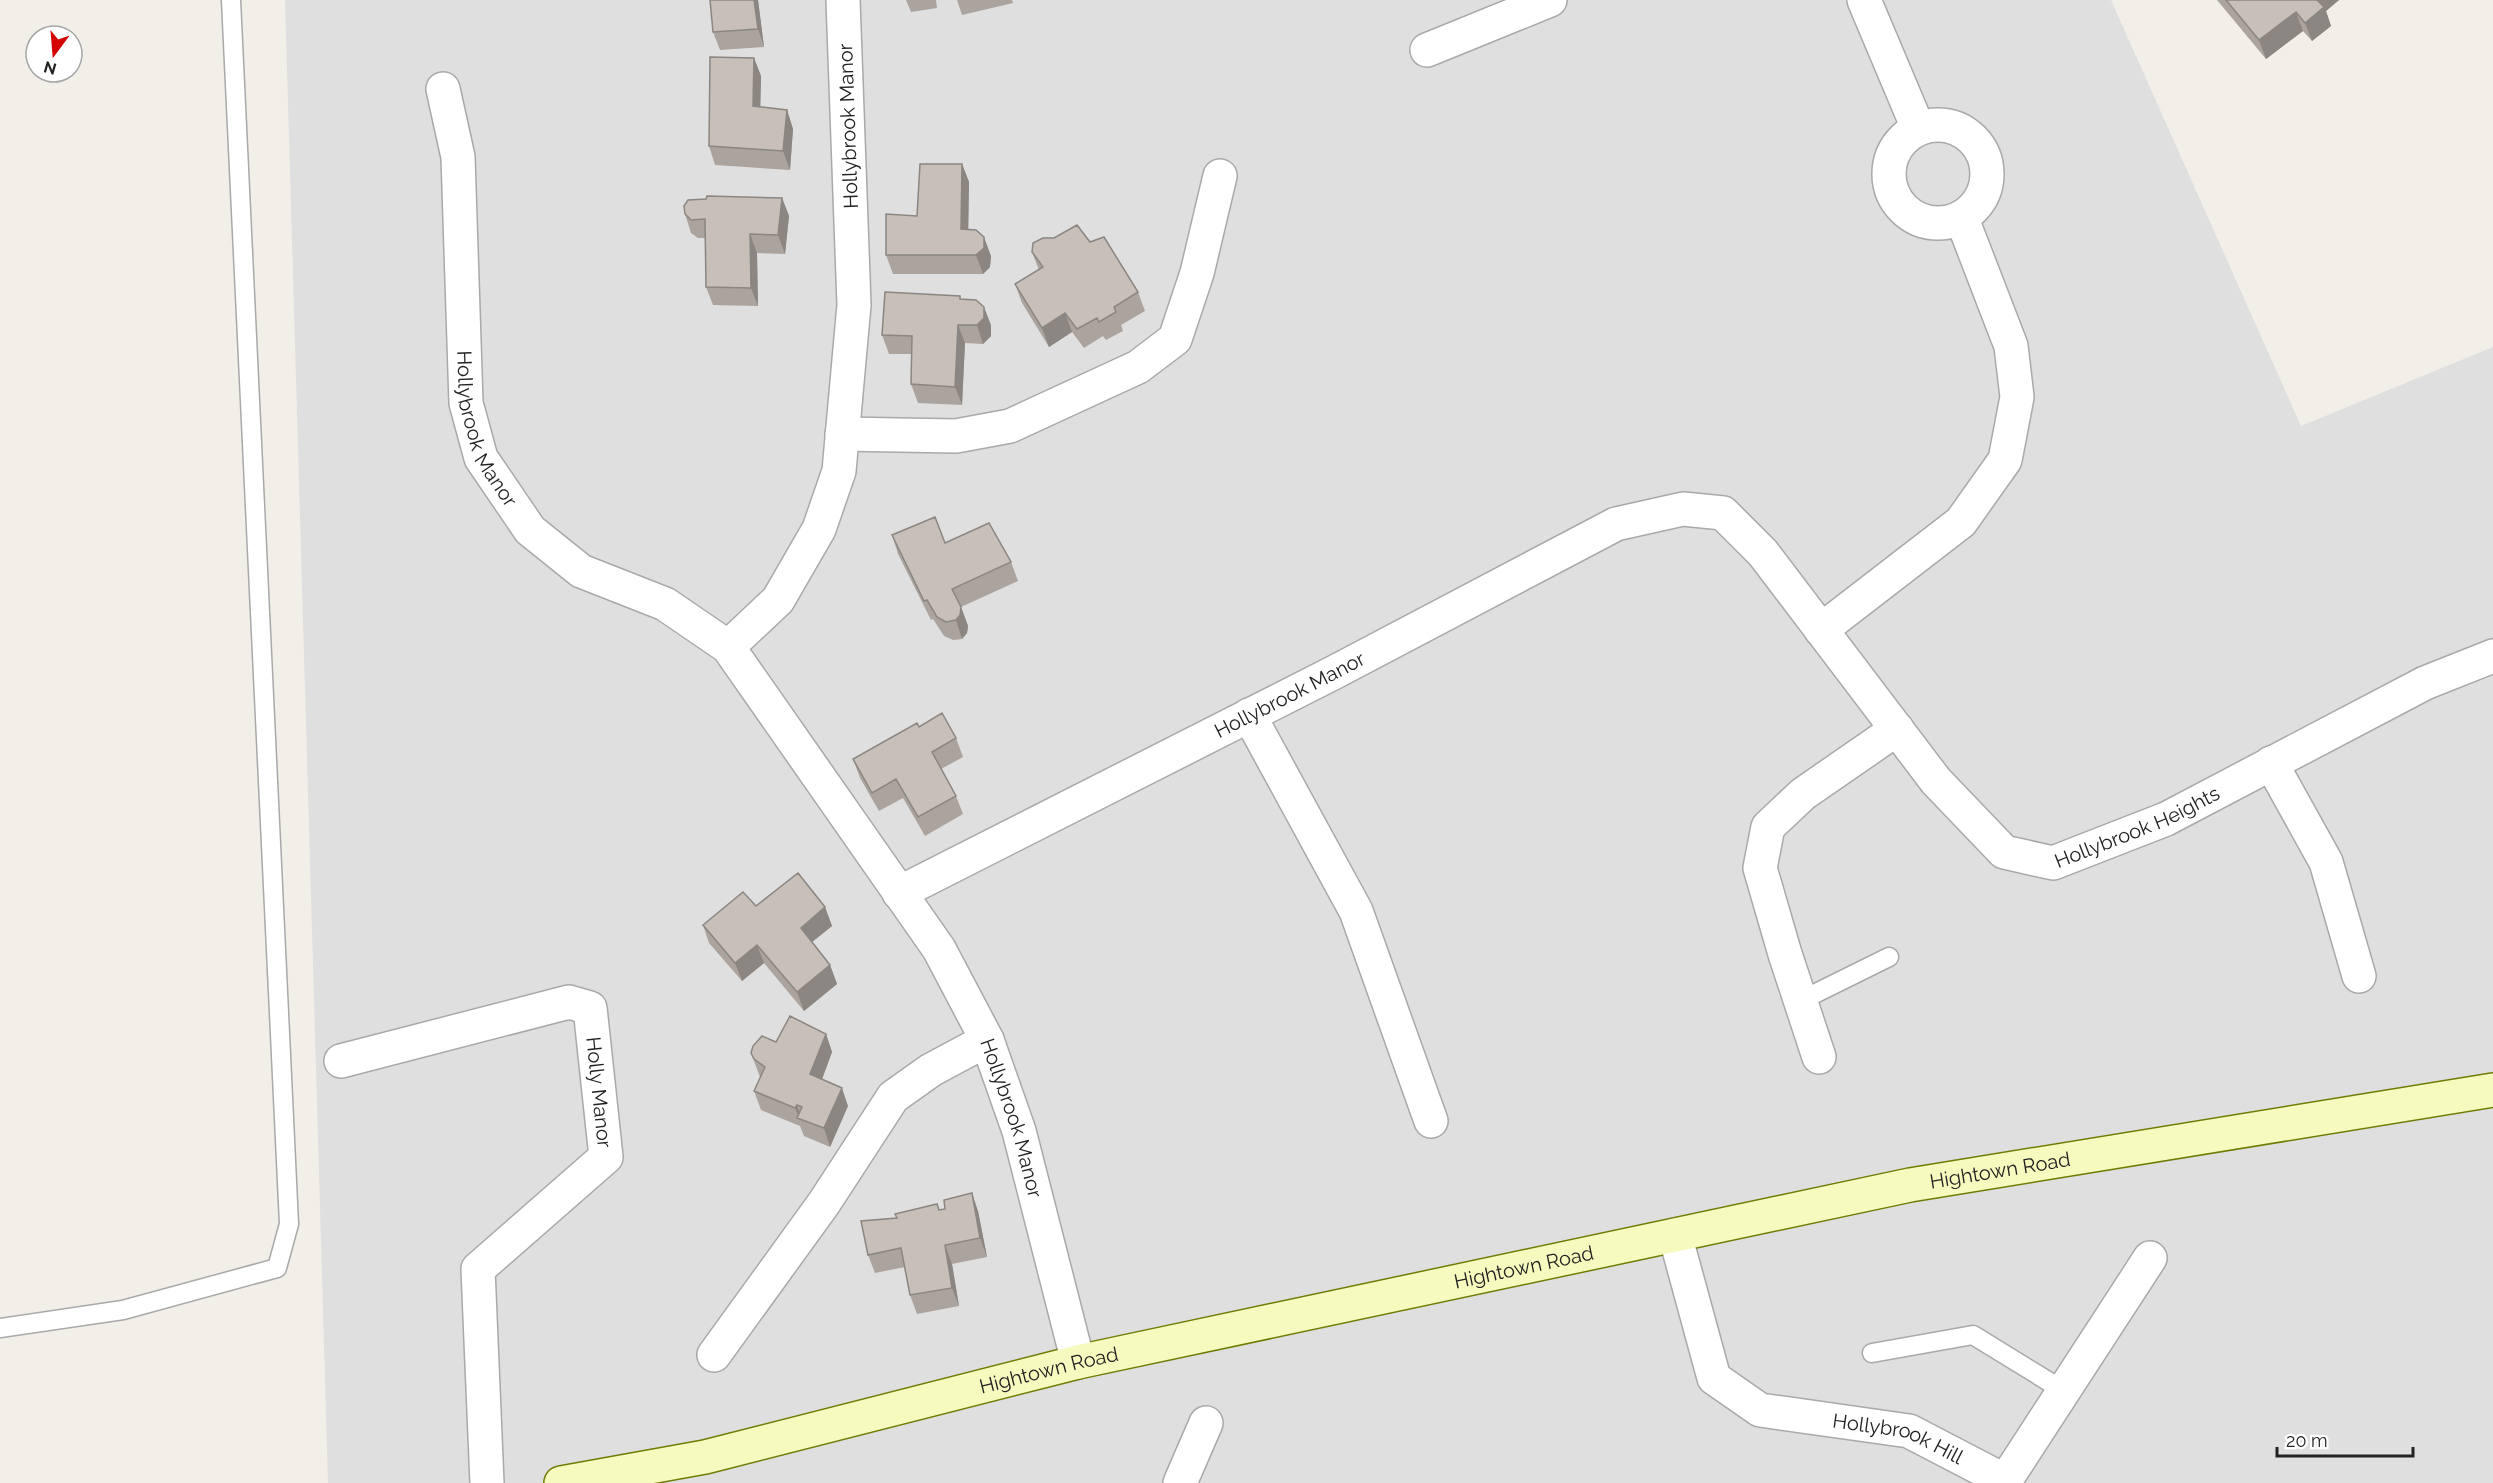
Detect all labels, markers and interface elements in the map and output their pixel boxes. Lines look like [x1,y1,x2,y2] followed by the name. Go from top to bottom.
[24,24,84,84] north arrow
[833,43,863,209] street label: Hollybrook Manor
[42,57,58,79] text: N
[452,350,522,511] street label: Hollybrook Manor
[1210,646,1369,743] street label: Hollybrook Manor
[2051,781,2224,873] street label: Hollybrook Heights
[581,1035,617,1149] street label: Holly Manor
[975,1035,1047,1200] street label: Hollybrook Manor
[1928,1147,2072,1194] street label: Hightown Road
[1452,1241,1596,1294] street label: Hightown Road
[977,1342,1120,1399] street label: Hightown Road
[1831,1408,1968,1469] street label: Hollybrook Hill
[2277,1420,2414,1458] scale bar
[2286,1430,2328,1451] text: 20 m

